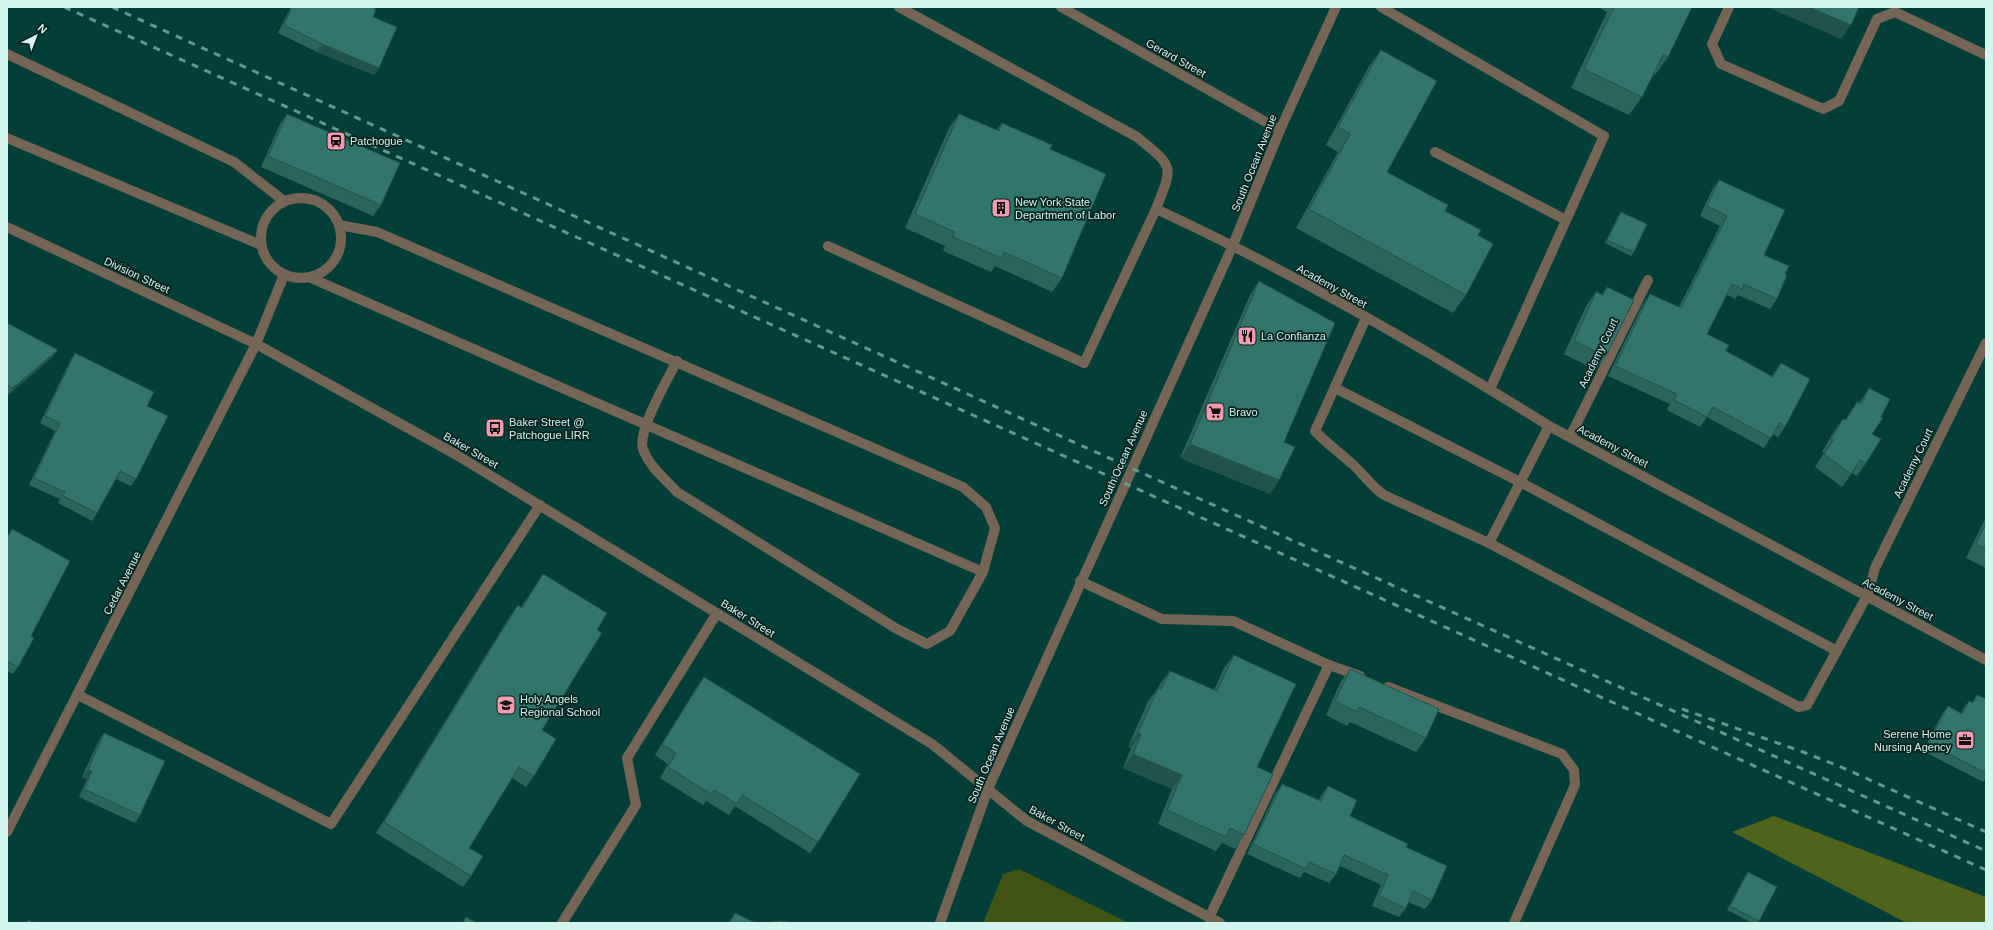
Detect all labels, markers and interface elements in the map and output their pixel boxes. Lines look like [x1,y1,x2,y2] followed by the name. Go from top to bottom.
[16,16,56,56] north arrow
[36,21,50,36] text: N
[1144,37,1208,79] street label: Gerard Street
[1229,113,1279,213] street label: South Ocean Avenue
[325,130,347,152] station icon: Patchogue
[350,135,403,147] place label: Patchogue
[1015,196,1116,221] place label: New York State Department of Labor
[990,197,1012,219] building icon: New York State Department of Labor
[102,255,172,295] street label: Division Street
[1295,262,1369,310] street label: Academy Street
[1576,316,1620,390] street label: Academy Court
[1236,325,1258,347] restaurant icon: La Confianza
[1261,330,1327,342] place label: La Confianza
[1204,401,1226,423] supermarket icon: Bravo
[1229,406,1258,418] place label: Bravo
[1096,408,1150,508] street label: South Ocean Avenue
[509,416,590,441] place label: Baker Street @ Patchogue LIRR
[484,417,506,439] bus stop icon: Baker Street @ Patchogue LIRR
[1576,422,1650,470] street label: Academy Street
[1891,426,1935,500] street label: Academy Court
[442,430,500,470] street label: Baker Street
[101,549,143,617] street label: Cedar Avenue
[1861,575,1935,623] street label: Academy Street
[719,597,777,639] street label: Baker Street
[520,693,600,718] place label: Holy Angels Regional School
[495,694,517,716] school or university icon: Holy Angels Regional School
[965,705,1017,805] street label: South Ocean Avenue
[1874,728,1951,753] place label: Serene Home Nursing Agency
[1954,729,1976,751] office icon: Serene Home Nursing Agency
[1027,803,1087,843] street label: Baker Street

